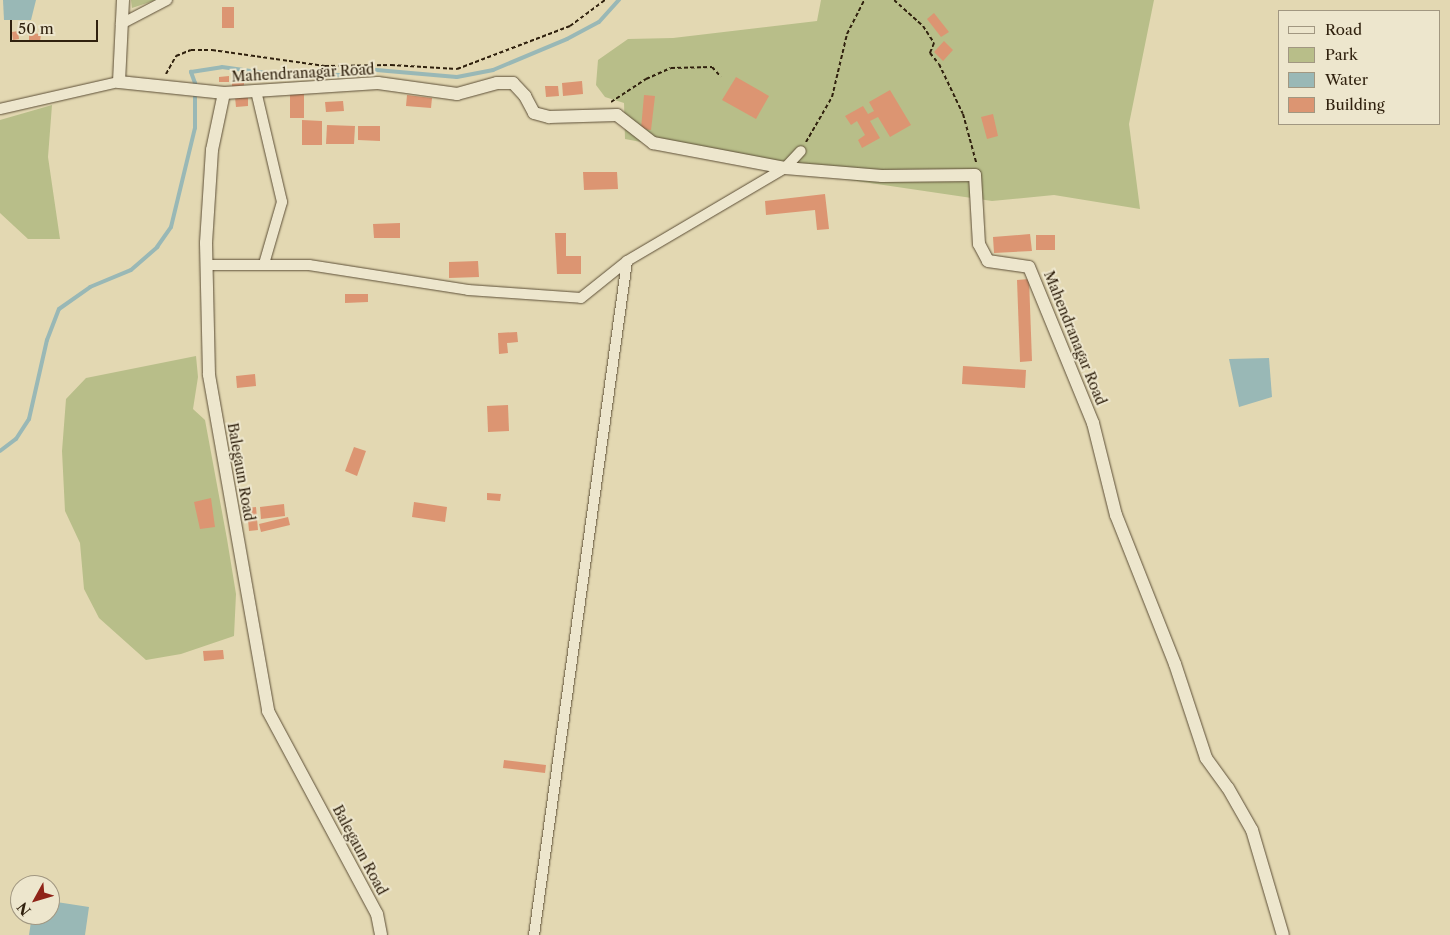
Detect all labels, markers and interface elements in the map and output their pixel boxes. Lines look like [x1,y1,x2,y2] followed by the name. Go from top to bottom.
[12,10,100,42] scale bar
[1278,10,1440,125] legend
[18,19,54,38] text: 50 m
[1325,20,1362,39] text: Road
[1325,45,1358,64] text: Park
[231,61,375,85] street label: Mahendranagar Road
[1325,70,1368,89] text: Water
[1325,95,1385,114] text: Building
[1040,268,1110,408] street label: Mahendranagar Road
[224,421,258,523] street label: Balegaun Road
[329,802,391,898] street label: Balegaun Road
[10,875,60,925] north arrow
[13,898,35,919] text: N

